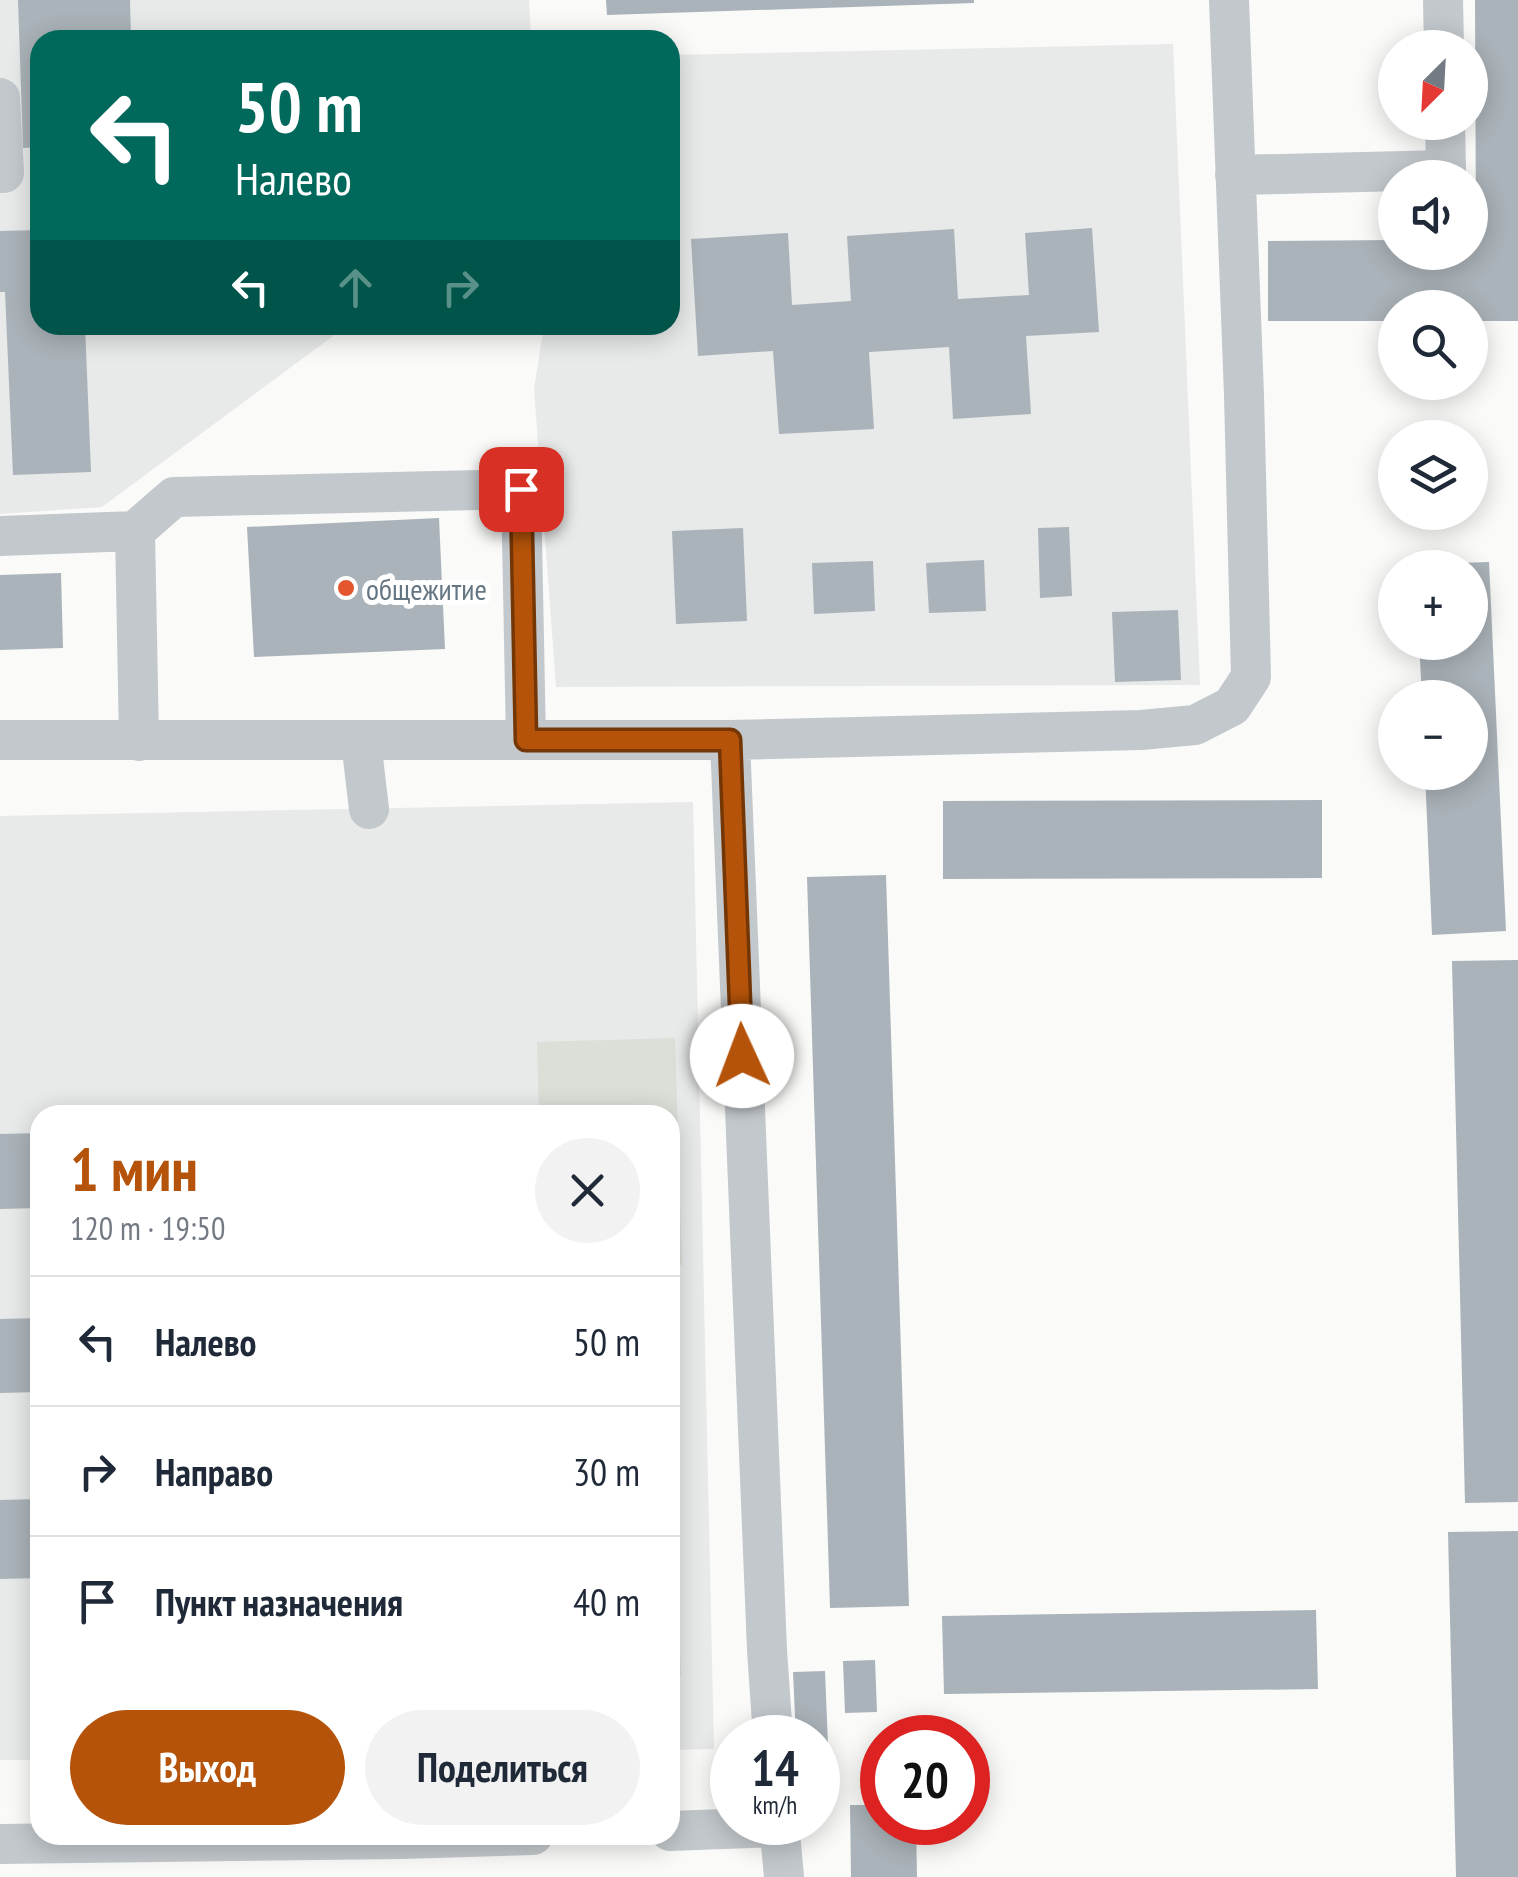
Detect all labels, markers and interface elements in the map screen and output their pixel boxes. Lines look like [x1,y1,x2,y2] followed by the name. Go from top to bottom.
[1378,30,1488,140] north arrow
[1378,30,1488,790] map controls
[235,61,363,151] text: 50 m
[70,70,200,200] icon: left
[235,149,352,207] text: Налево
[1378,160,1488,270] button: sound
[223,260,278,315] icon: left
[328,260,383,315] icon: ahead
[433,260,488,315] icon: right
[1378,290,1488,400] button: search
[1378,420,1488,530] button: layers
[479,447,564,532] pin
[494,462,549,517] icon: arrive
[1378,550,1488,660] button: +
[366,569,487,608] place label: общежитие
[335,577,357,599] marker: общежитие
[1378,680,1488,790] button: −
[690,1004,794,1108] position arrow
[70,1130,198,1208] text: 1 мин
[535,1138,640,1243] button: close
[70,1207,225,1249] text: 120 m · 19:50
[70,1314,125,1369] icon: left
[155,1317,256,1366] text: Налево
[573,1317,640,1366] text: 50 m
[70,1444,125,1499] icon: right
[155,1447,273,1496] text: Направо
[573,1447,640,1496] text: 30 m
[70,1574,125,1629] icon: arrive
[155,1577,403,1626] text: Пункт назначения
[573,1577,640,1626] text: 40 m
[70,1710,345,1825] button: Выход
[365,1710,640,1825] button: Поделиться
[860,1715,990,1845] speed limit sign: 20
[751,1735,799,1800] text: 14
[753,1789,797,1821] text: km/h

